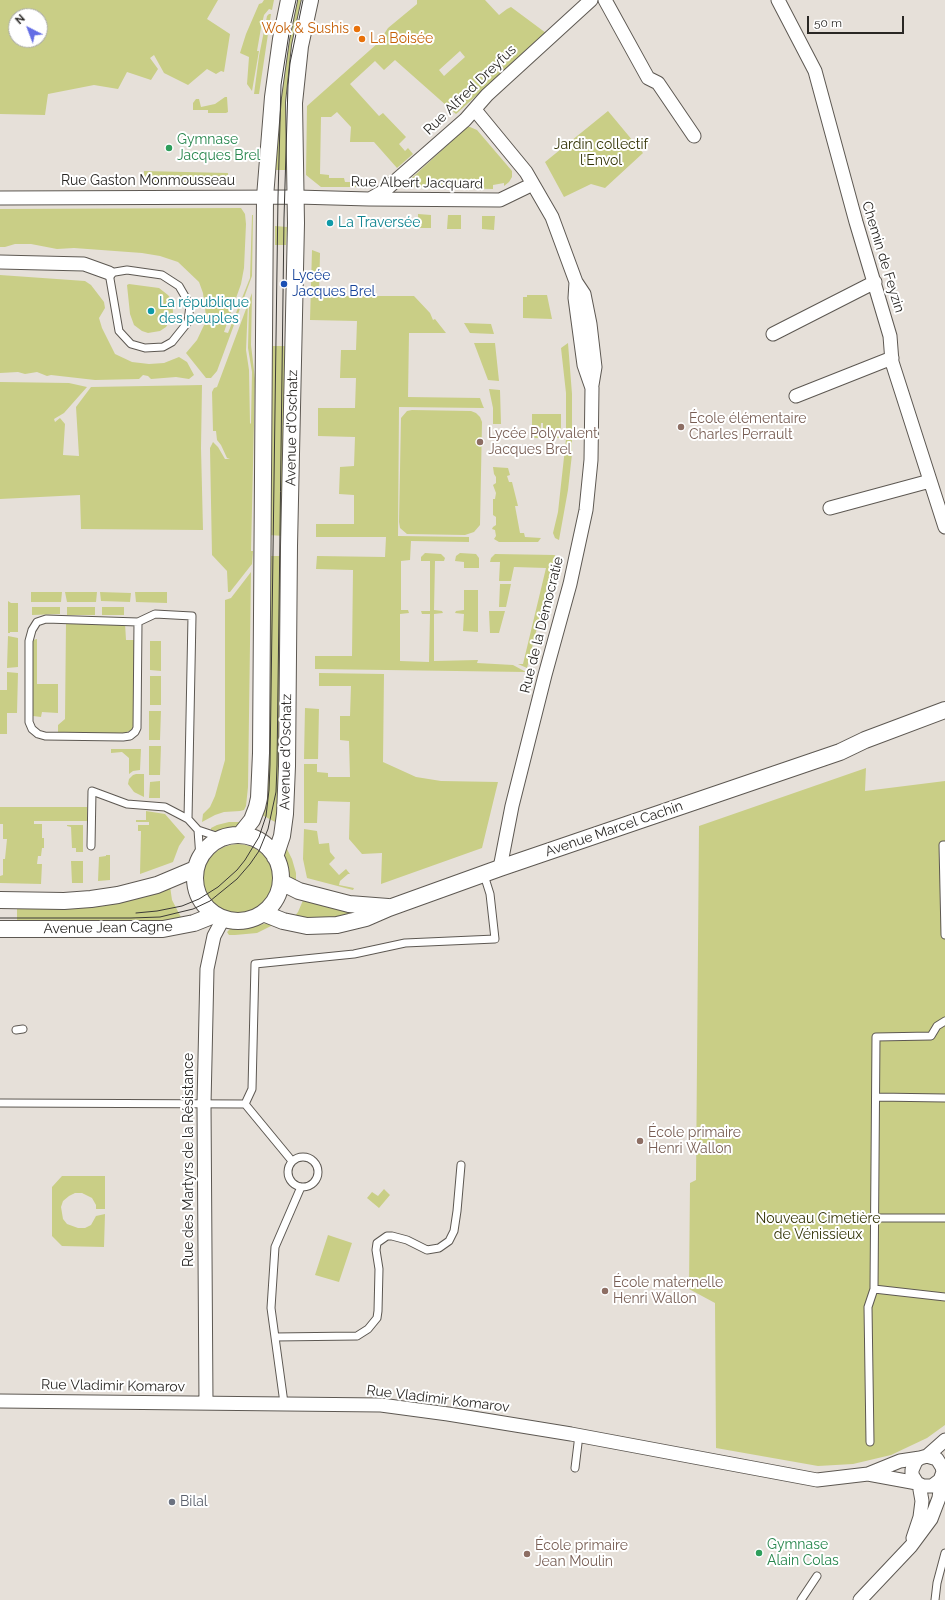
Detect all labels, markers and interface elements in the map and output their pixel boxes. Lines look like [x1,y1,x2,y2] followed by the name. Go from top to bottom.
[8,8,48,48] north arrow
[809,8,906,34] scale bar
[13,12,28,27] text: N
[814,16,842,30] text: 50 m
[262,21,349,37] place label: Wok & Sushis
[352,24,362,34] marker: Wok & Sushis
[370,31,433,47] place label: La Boisée
[357,34,367,44] marker: La Boisée
[420,42,520,138] street label: Rue Alfred Dreyfus
[177,132,260,164] place label: Gymnase Jacques Brel
[554,137,648,170] park label: Jardin collectif l'Envol
[164,143,174,153] marker: Gymnase Jacques Brel
[61,173,235,189] street label: Rue Gaston Monmousseau
[351,173,483,193] street label: Rue Albert Jacquard
[858,199,908,315] street label: Chemin de Feyzin
[338,215,420,231] place label: La Traversée
[325,218,335,228] marker: La Traversée
[292,268,375,300] place label: Lycée Jacques Brel
[279,279,289,289] marker: Lycée Jacques Brel
[159,295,249,328] place label: La république des peuples
[146,306,156,316] marker: La république des peuples
[283,370,301,486] street label: Avenue d'Oschatz
[689,411,807,444] place label: École élémentaire Charles Perrault
[676,422,686,432] marker: École élémentaire Charles Perrault
[488,426,598,458] place label: Lycée Polyvalent Jacques Brel
[475,437,485,447] marker: Lycée Polyvalent Jacques Brel
[517,555,567,695] street label: Rue de la Démocratie
[277,694,295,810] street label: Avenue d'Oschatz
[543,797,685,861] street label: Avenue Marcel Cachin
[43,918,173,938] street label: Avenue Jean Cagne
[181,1053,197,1267] street label: Rue des Martyrs de la Résistance
[648,1125,741,1158] place label: École primaire Henri Wallon
[635,1136,645,1146] marker: École primaire Henri Wallon
[756,1211,880,1244] park label: Nouveau Cimetière de Vénissieux
[613,1275,723,1308] place label: École maternelle Henri Wallon
[600,1286,610,1296] marker: École maternelle Henri Wallon
[41,1376,185,1396] street label: Rue Vladimir Komarov
[366,1382,510,1416] street label: Rue Vladimir Komarov
[180,1494,208,1510] place label: Bilal
[167,1497,177,1507] marker: Bilal
[767,1537,839,1570] place label: Gymnase Alain Colas
[535,1538,628,1570] place label: École primaire Jean Moulin
[754,1548,764,1558] marker: Gymnase Alain Colas
[522,1549,532,1559] marker: École primaire Jean Moulin

